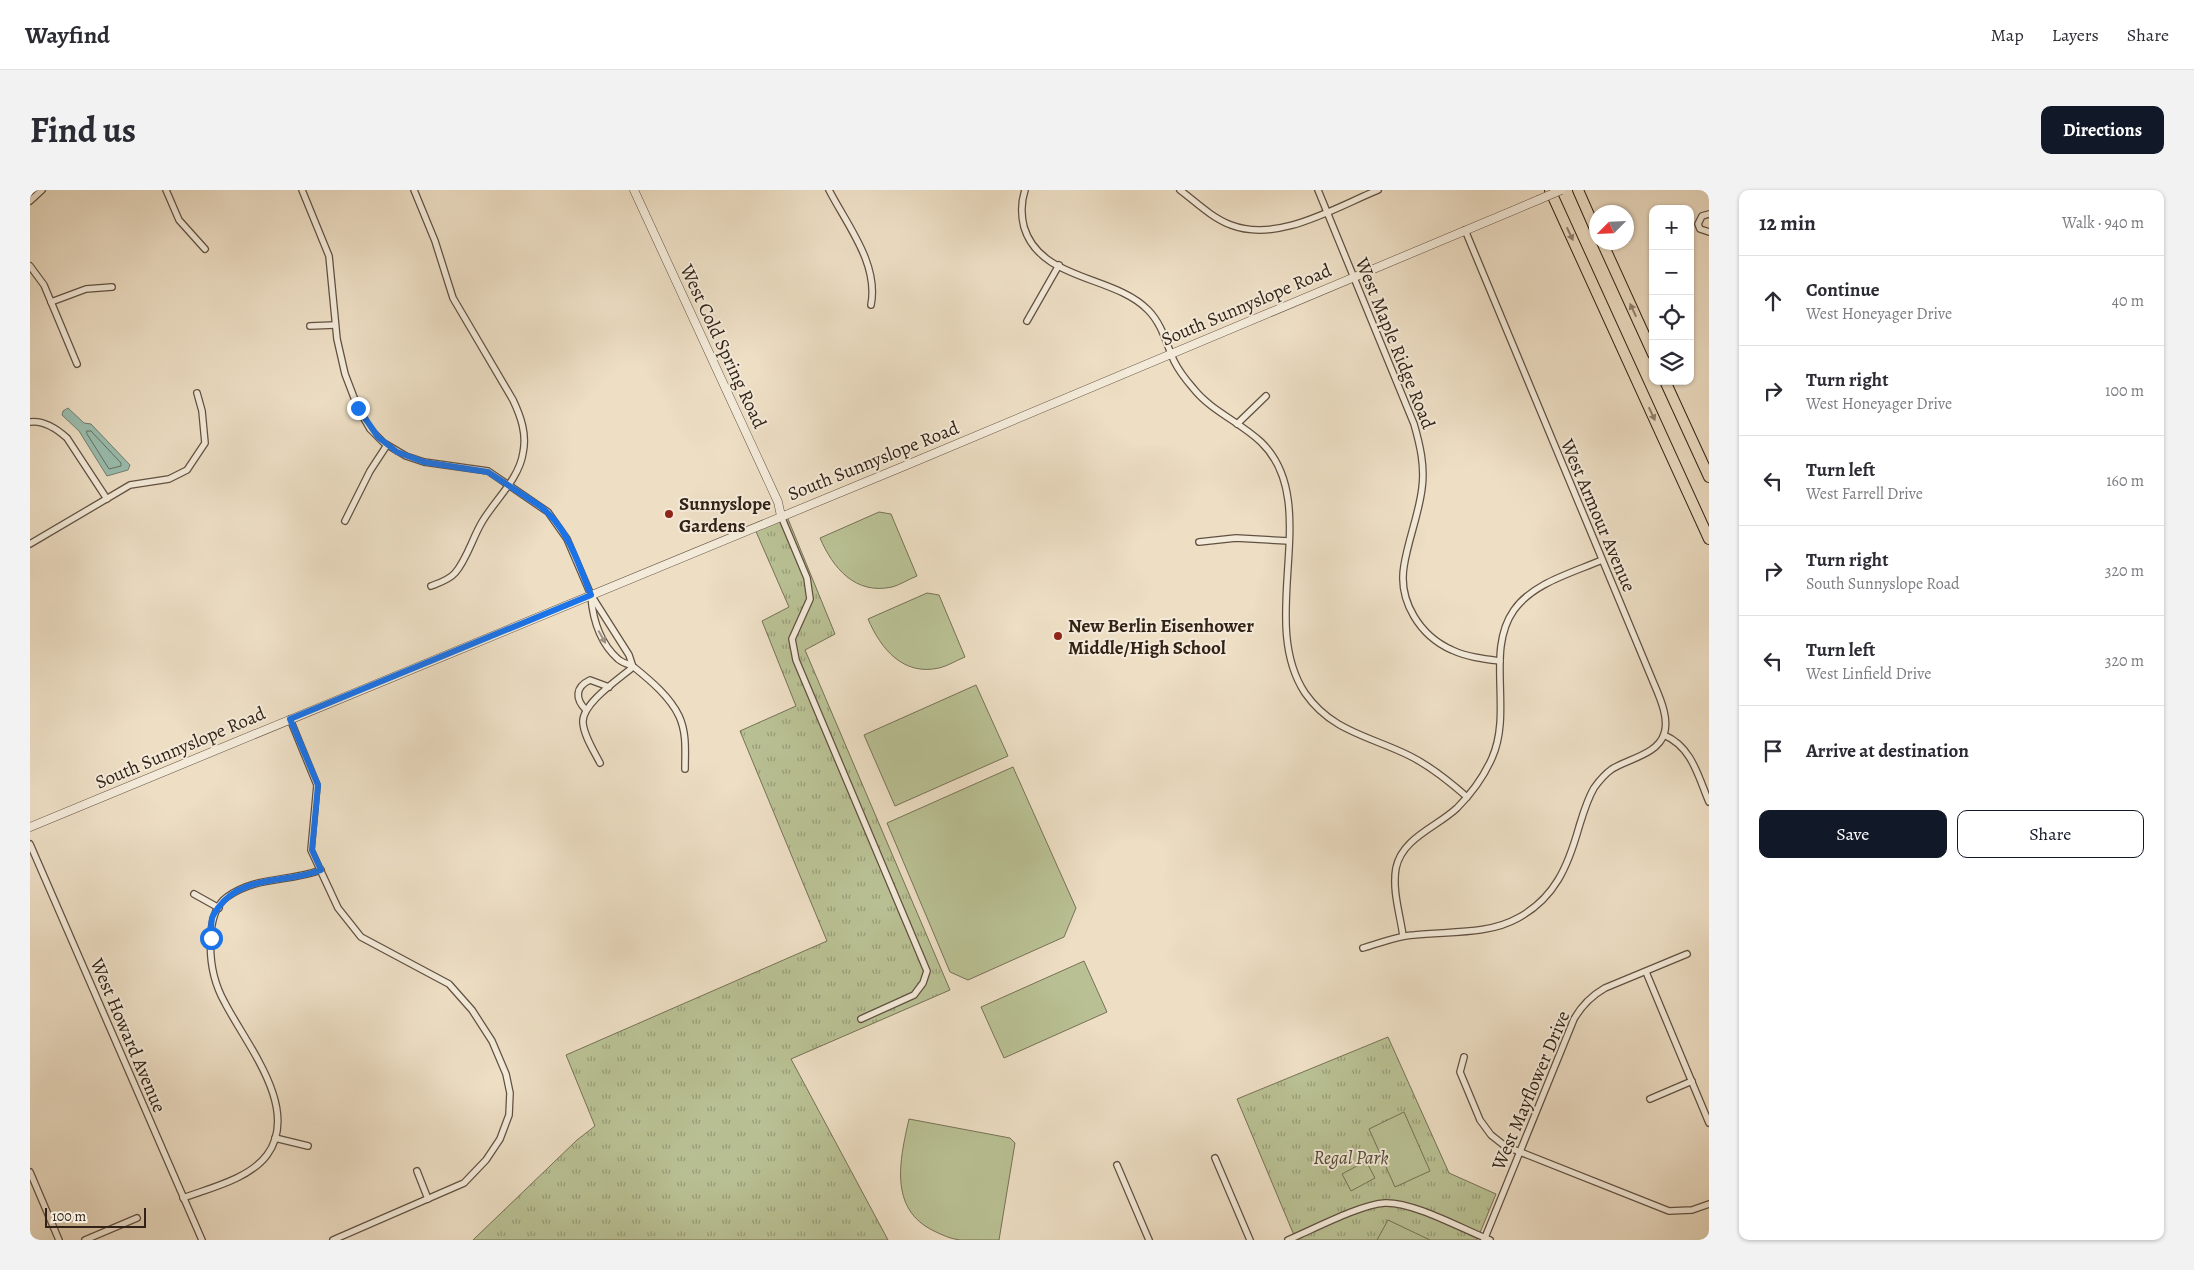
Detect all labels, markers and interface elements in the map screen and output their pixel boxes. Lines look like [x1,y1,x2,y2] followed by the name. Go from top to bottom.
[25,19,110,51] text: Wayfind
[1991,23,2024,47] text: Map
[2052,23,2099,47] text: Layers
[2127,23,2169,47] text: Share
[30,106,136,154] text: Find us
[2041,106,2164,154] button: Directions
[1589,205,1634,250] north arrow
[1649,205,1694,385] map controls
[1649,205,1694,250] button: +
[1759,209,1816,237] text: 12 min
[2062,212,2144,234] text: Walk · 940 m
[1566,227,1574,241] one-way arrow
[1649,250,1694,295] button: −
[1348,253,1442,434] street label: West Maple Ridge Road
[1157,257,1336,353] street label: South Sunnyslope Road
[673,259,773,433] street label: West Cold Spring Road
[1806,277,1880,303] text: Continue
[1759,287,1787,315] icon: ahead
[2112,290,2144,312] text: 40 m
[1649,295,1694,340] button: locate
[1628,303,1636,317] one-way arrow
[1806,303,1952,325] text: West Honeyager Drive
[1649,340,1694,385] button: layers
[1806,367,1888,393] text: Turn right
[1759,377,1787,405] icon: right
[2105,380,2144,402] text: 100 m
[1806,393,1952,415] text: West Honeyager Drive
[347,397,370,420] route end
[1648,407,1656,421] one-way arrow
[784,414,964,507] street label: South Sunnyslope Road
[1554,434,1642,596] street label: West Armour Avenue
[1806,457,1875,483] text: Turn left
[1759,467,1787,495] icon: left
[2106,470,2144,492] text: 160 m
[1806,483,1923,505] text: West Farrell Drive
[679,491,771,539] place label: Sunnyslope Gardens
[663,508,675,520] marker: Sunnyslope Gardens
[1806,547,1888,573] text: Turn right
[1759,557,1787,585] icon: right
[2105,560,2144,582] text: 320 m
[1806,573,1960,595] text: South Sunnyslope Road
[1068,613,1254,661] place label: New Berlin Eisenhower Middle/High School
[598,629,606,644] one-way arrow
[1052,630,1064,642] marker: New Berlin Eisenhower Middle/High School
[1806,637,1875,663] text: Turn left
[1759,647,1787,675] icon: left
[2105,650,2144,672] text: 320 m
[1806,663,1931,685] text: West Linfield Drive
[91,700,270,796] street label: South Sunnyslope Road
[1759,737,1787,765] icon: arrive
[1806,738,1969,764] text: Arrive at destination
[1759,810,1947,858] button: Save
[1957,810,2144,858] button: Share
[200,927,223,950] route start
[83,953,172,1116] street label: West Howard Avenue
[1485,1007,1576,1175] street label: West Mayflower Drive
[1313,1145,1389,1171] park label: Regal Park
[45,1205,146,1228] scale bar
[52,1207,86,1226] text: 100 m

